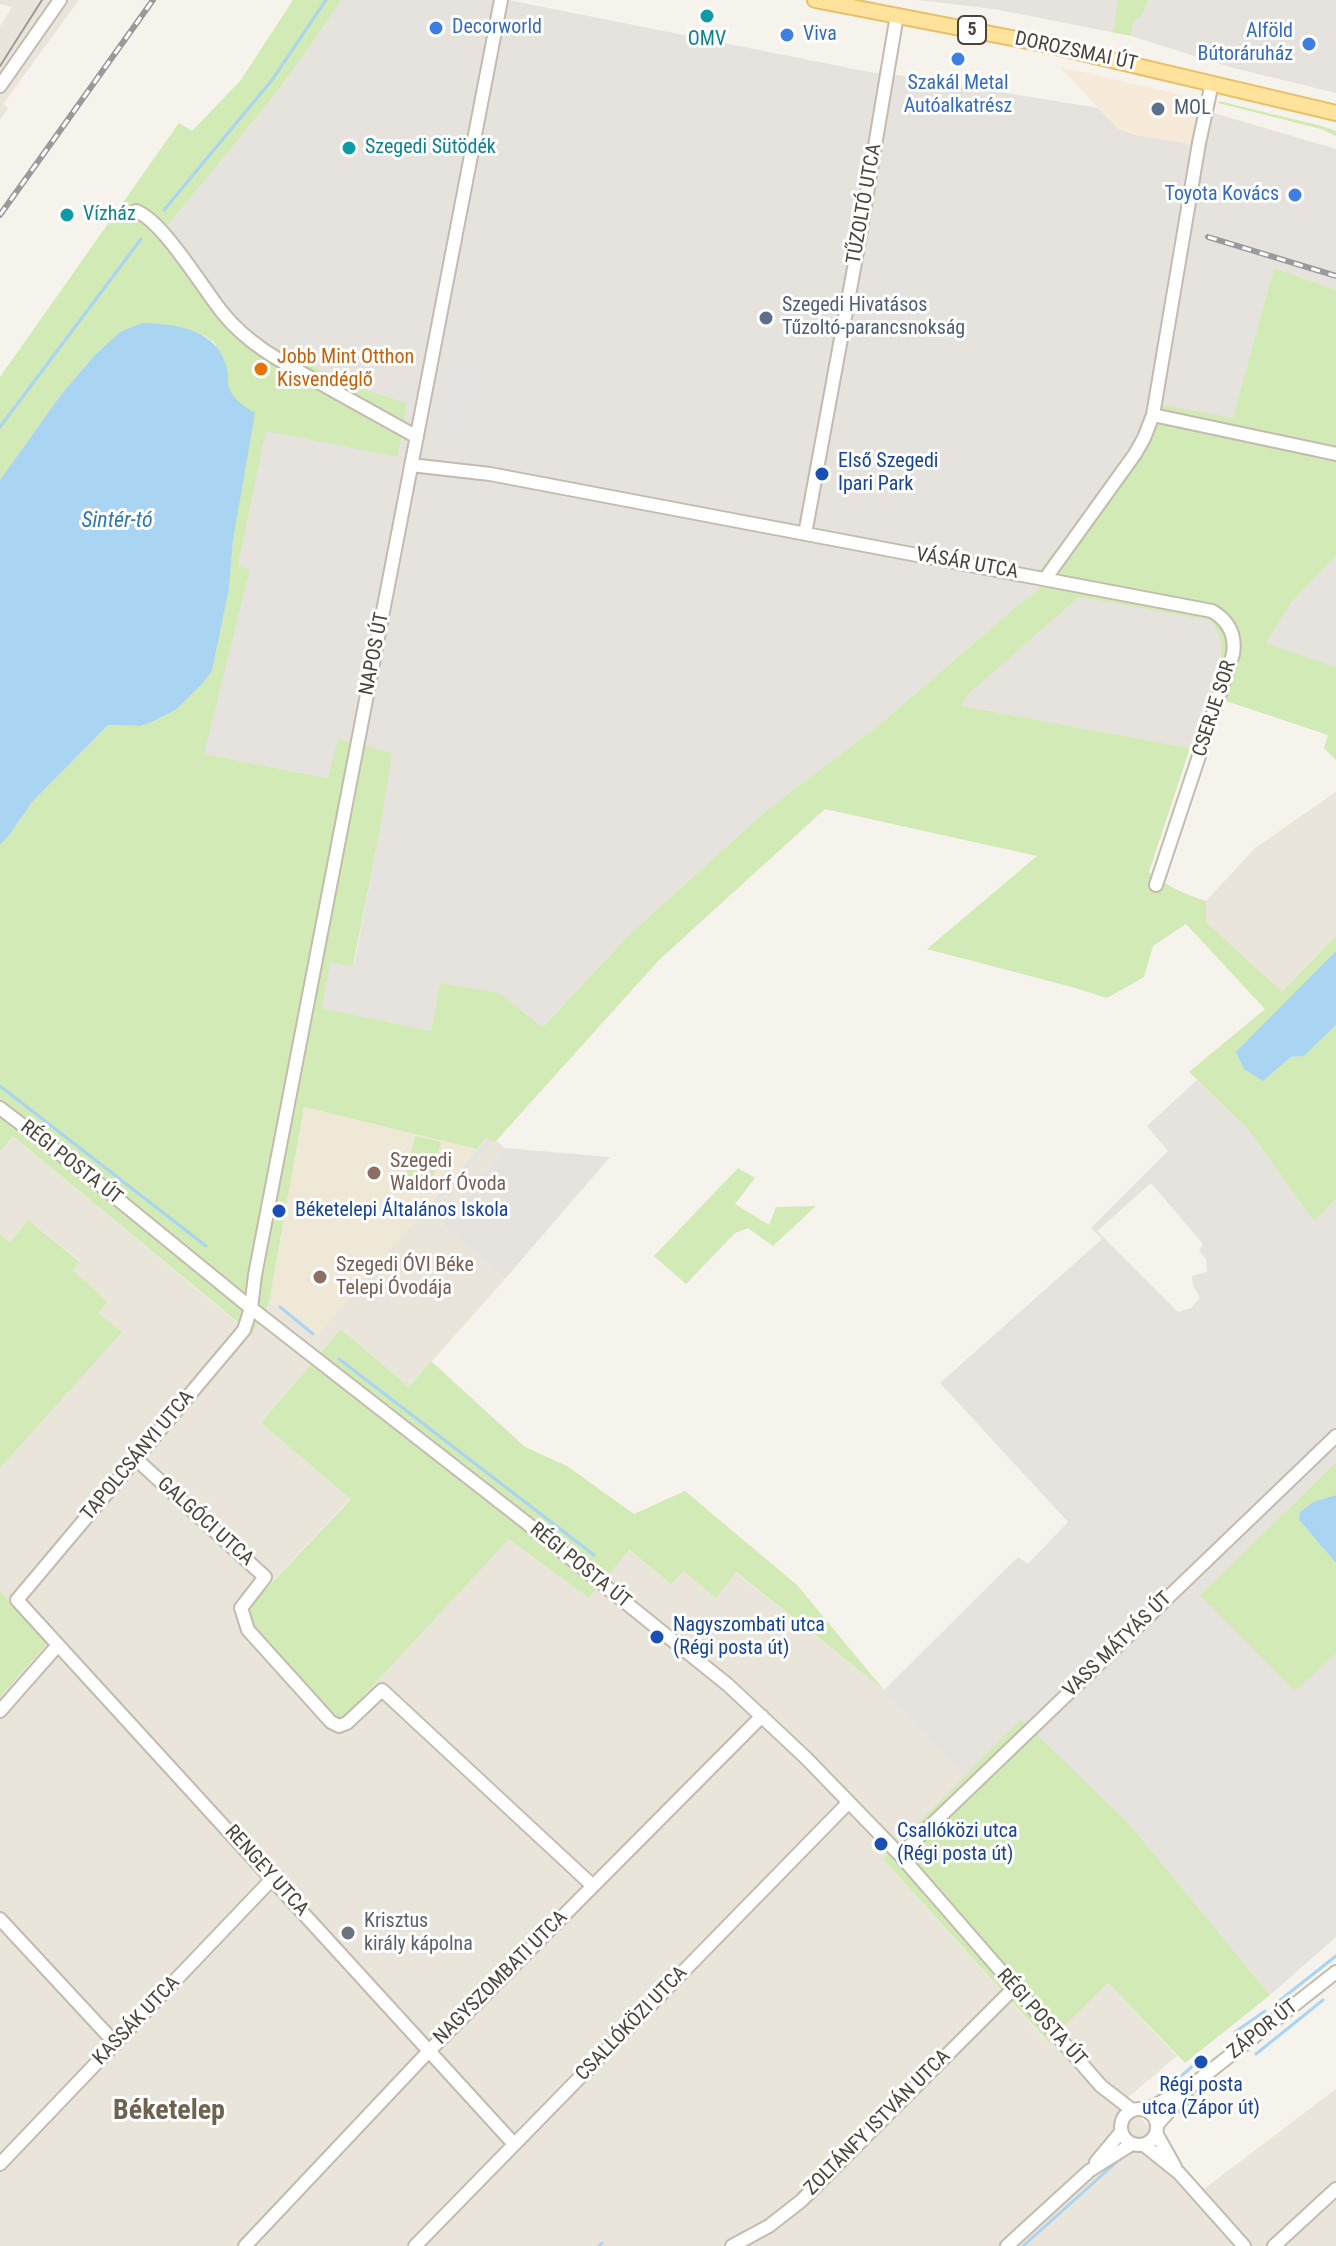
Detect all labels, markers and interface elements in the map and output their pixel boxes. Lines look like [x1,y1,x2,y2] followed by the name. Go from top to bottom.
[698,7,716,25] marker: OMV
[452,16,542,40] place label: Decorworld
[958,16,986,44] road number: 5
[427,19,445,37] marker: Decorworld
[1198,20,1293,67] place label: Alföld Bútoráruház
[803,23,837,47] place label: Viva
[778,26,796,44] marker: Viva
[1013,27,1139,77] street label: DOROZSMAI ÚT
[688,28,726,52] place label: OMV
[1300,35,1318,53] marker: Alföld Bútoráruház
[949,50,967,68] marker: Szakál Metal Autóalkatrész
[904,72,1012,119] place label: Szakál Metal Autóalkatrész
[1174,97,1211,121] place label: MOL
[1149,100,1167,118] marker: MOL
[365,136,496,160] place label: Szegedi Sütödék
[340,139,358,157] marker: Szegedi Sütödék
[843,142,887,266] street label: TŰZOLTÓ UTCA
[1164,183,1279,207] place label: Toyota Kovács
[1286,186,1304,204] marker: Toyota Kovács
[83,203,136,227] place label: Vízház
[58,206,76,224] marker: Vízház
[782,294,965,341] place label: Szegedi Hivatásos Tűzoltó-parancsnokság
[757,309,775,327] marker: Szegedi Hivatásos Tűzoltó-parancsnokság
[277,346,414,393] place label: Jobb Mint Otthon Kisvendéglő
[252,360,270,378] marker: Jobb Mint Otthon Kisvendéglő
[838,450,938,497] place label: Első Szegedi Ipari Park
[813,465,831,483] marker: Első Szegedi Ipari Park
[81,508,153,534] water label: Sintér-tó
[914,543,1020,585] street label: VÁSÁR UTCA
[355,611,395,697] street label: NAPOS ÚT
[1188,658,1242,760] street label: CSERJE SOR
[15,1116,127,1210] street label: RÉGI POSTA ÚT
[390,1150,506,1197] place label: Szegedi Waldorf Óvoda
[365,1164,383,1182] marker: Szegedi Waldorf Óvoda
[295,1199,508,1223] place label: Béketelepi Általános Iskola
[270,1202,288,1220] marker: Béketelepi Általános Iskola
[336,1254,474,1301] place label: Szegedi ÓVI Béke Telepi Óvodája
[311,1268,329,1286] marker: Szegedi ÓVI Béke Telepi Óvodája
[76,1386,200,1526] street label: TAPOLCSÁNYI UTCA
[152,1473,258,1571] street label: GALGÓCI UTCA
[525,1518,635,1614] street label: RÉGI POSTA ÚT
[1059,1587,1177,1703] street label: VASS MÁTYÁS ÚT
[673,1614,825,1661] place label: Nagyszombati utca (Régi posta út)
[648,1628,666,1646] marker: Nagyszombati utca (Régi posta út)
[897,1820,1018,1867] place label: Csallóközi utca (Régi posta út)
[219,1821,313,1921] street label: RENGEY UTCA
[872,1835,890,1853] marker: Csallóközi utca (Régi posta út)
[429,1906,573,2050] street label: NAGYSZOMBATI UTCA
[364,1910,473,1957] place label: Krisztus király kápolna
[339,1924,357,1942] marker: Krisztus király kápolna
[571,1962,693,2086] street label: CSALLÓKÖZI UTCA
[991,1964,1091,2072] street label: RÉGI POSTA ÚT
[89,1971,185,2071] street label: KASSÁK UTCA
[1223,1995,1303,2065] street label: ZÁPOR ÚT
[800,2045,956,2201] street label: ZOLTÁNFY ISTVÁN UTCA
[1192,2053,1210,2071] marker: Régi posta utca (Zápor út)
[1142,2074,1260,2121] place label: Régi posta utca (Zápor út)
[113,2095,225,2129] district label: Béketelep

